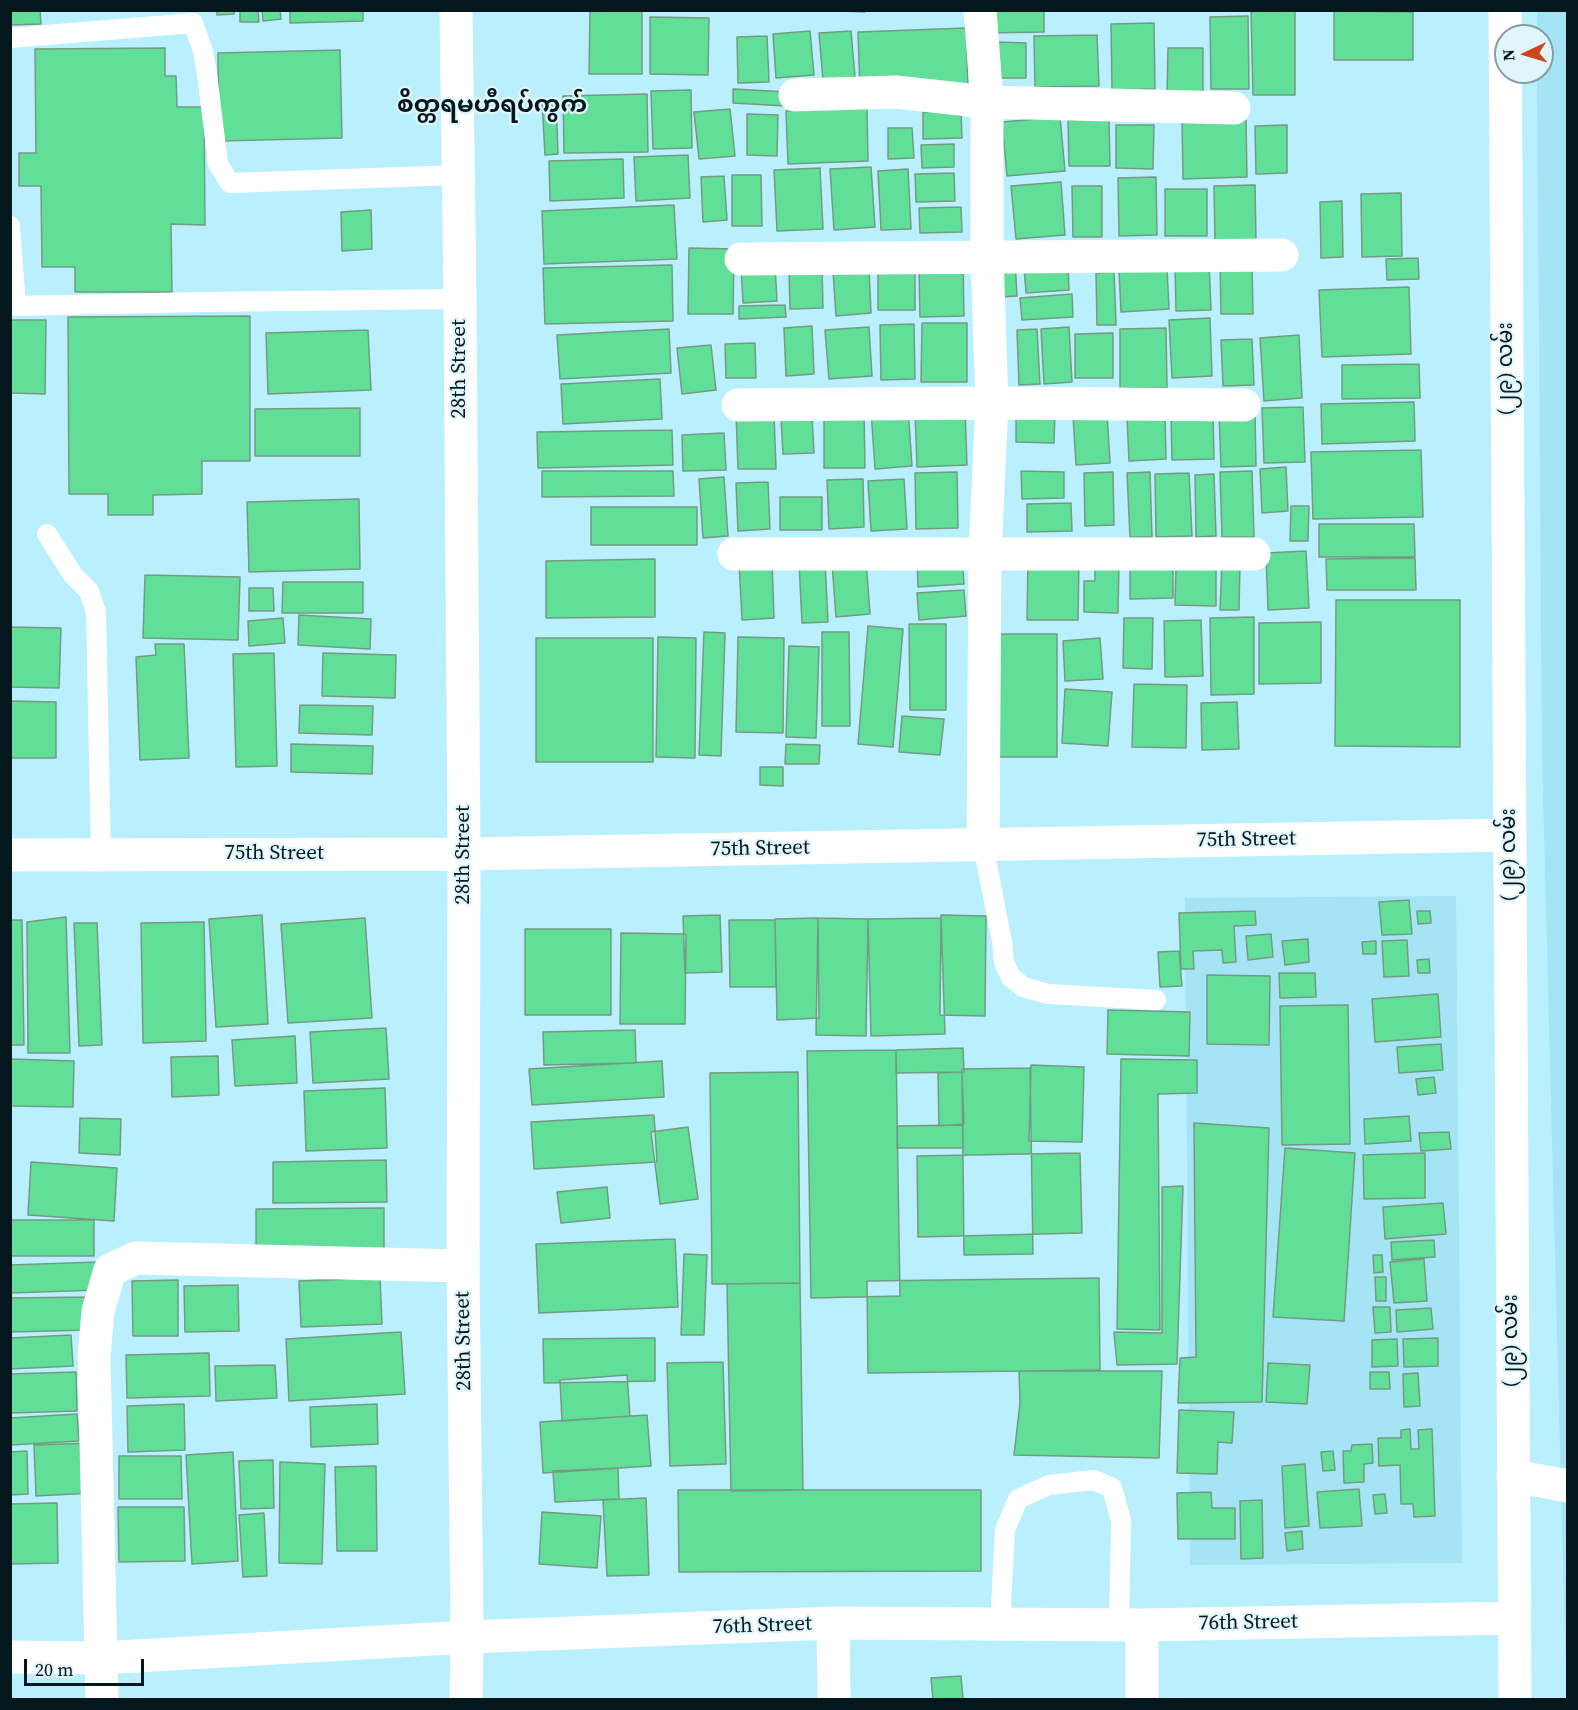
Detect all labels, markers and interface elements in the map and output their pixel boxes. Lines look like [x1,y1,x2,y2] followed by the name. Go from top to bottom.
[1494,24,1554,84] north arrow
[1497,49,1519,62] text: N
[397,92,587,120] district label: စိတ္တရမဟီရပ်ကွက်
[447,319,473,419] street label: 28th Street
[1494,322,1520,416] street label: (၂၉) လမ်း
[451,805,477,905] street label: 28th Street
[1497,808,1523,902] street label: (၂၉) လမ်း
[1196,827,1296,853] street label: 75th Street
[710,836,810,862] street label: 75th Street
[224,841,324,867] street label: 75th Street
[451,1291,477,1391] street label: 28th Street
[1499,1294,1525,1388] street label: (၂၉) လမ်း
[1198,1610,1298,1636] street label: 76th Street
[712,1612,812,1640] street label: 76th Street
[27,1647,147,1685] scale bar
[35,1657,73,1682] text: 20 m

